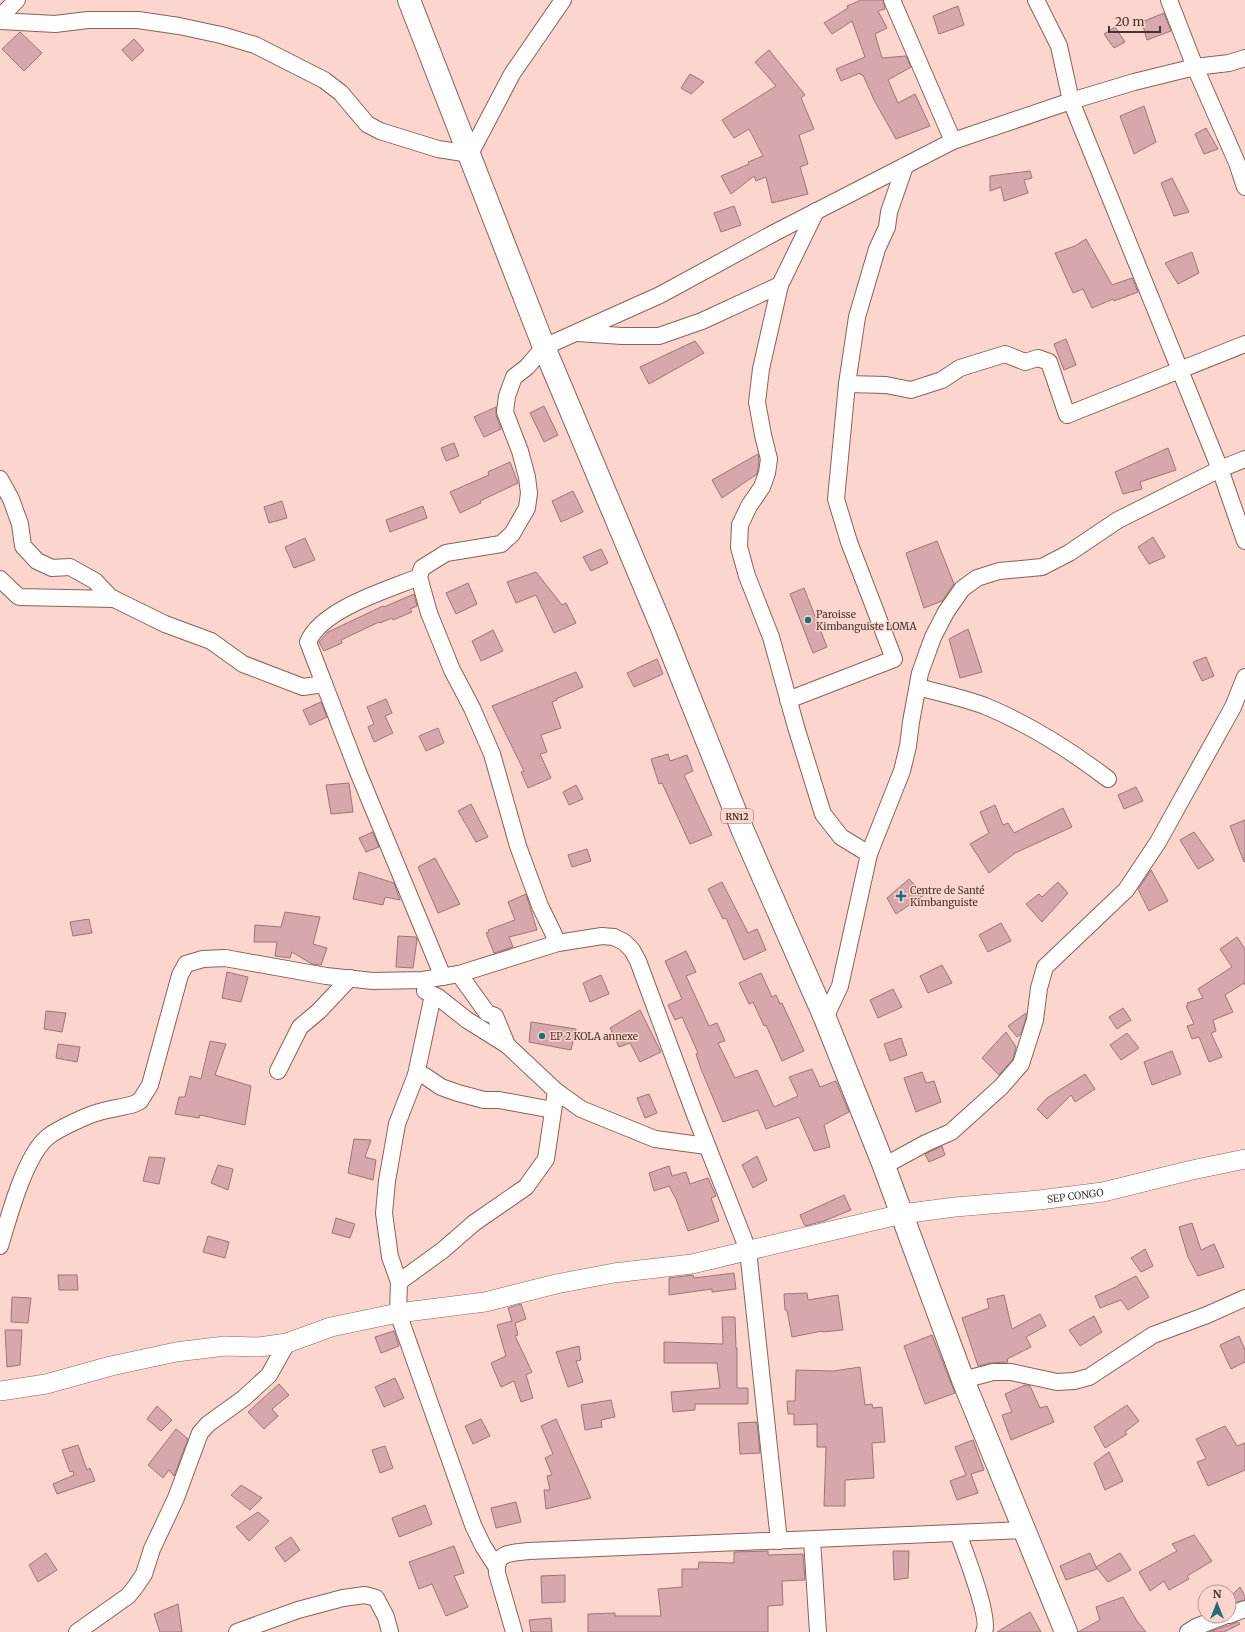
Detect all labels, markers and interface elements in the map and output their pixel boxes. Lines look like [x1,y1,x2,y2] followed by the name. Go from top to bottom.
[1109,8,1160,34] scale bar
[1115,14,1144,29] text: 20 m
[816,608,917,633] place label: Paroisse Kimbanguiste LOMA
[803,615,813,625] marker: Paroisse Kimbanguiste LOMA
[721,809,753,823] road number: RN12
[910,884,984,909] place label: Centre de Santé Kimbanguiste
[895,890,907,902] marker: Centre de Santé Kimbanguiste
[550,1030,638,1043] place label: EP 2 KOLA annexe
[537,1031,547,1041] marker: EP 2 KOLA annexe
[1046,1185,1104,1205] street label: SEP CONGO
[1197,1584,1237,1624] north arrow
[1213,1587,1222,1601] text: N

